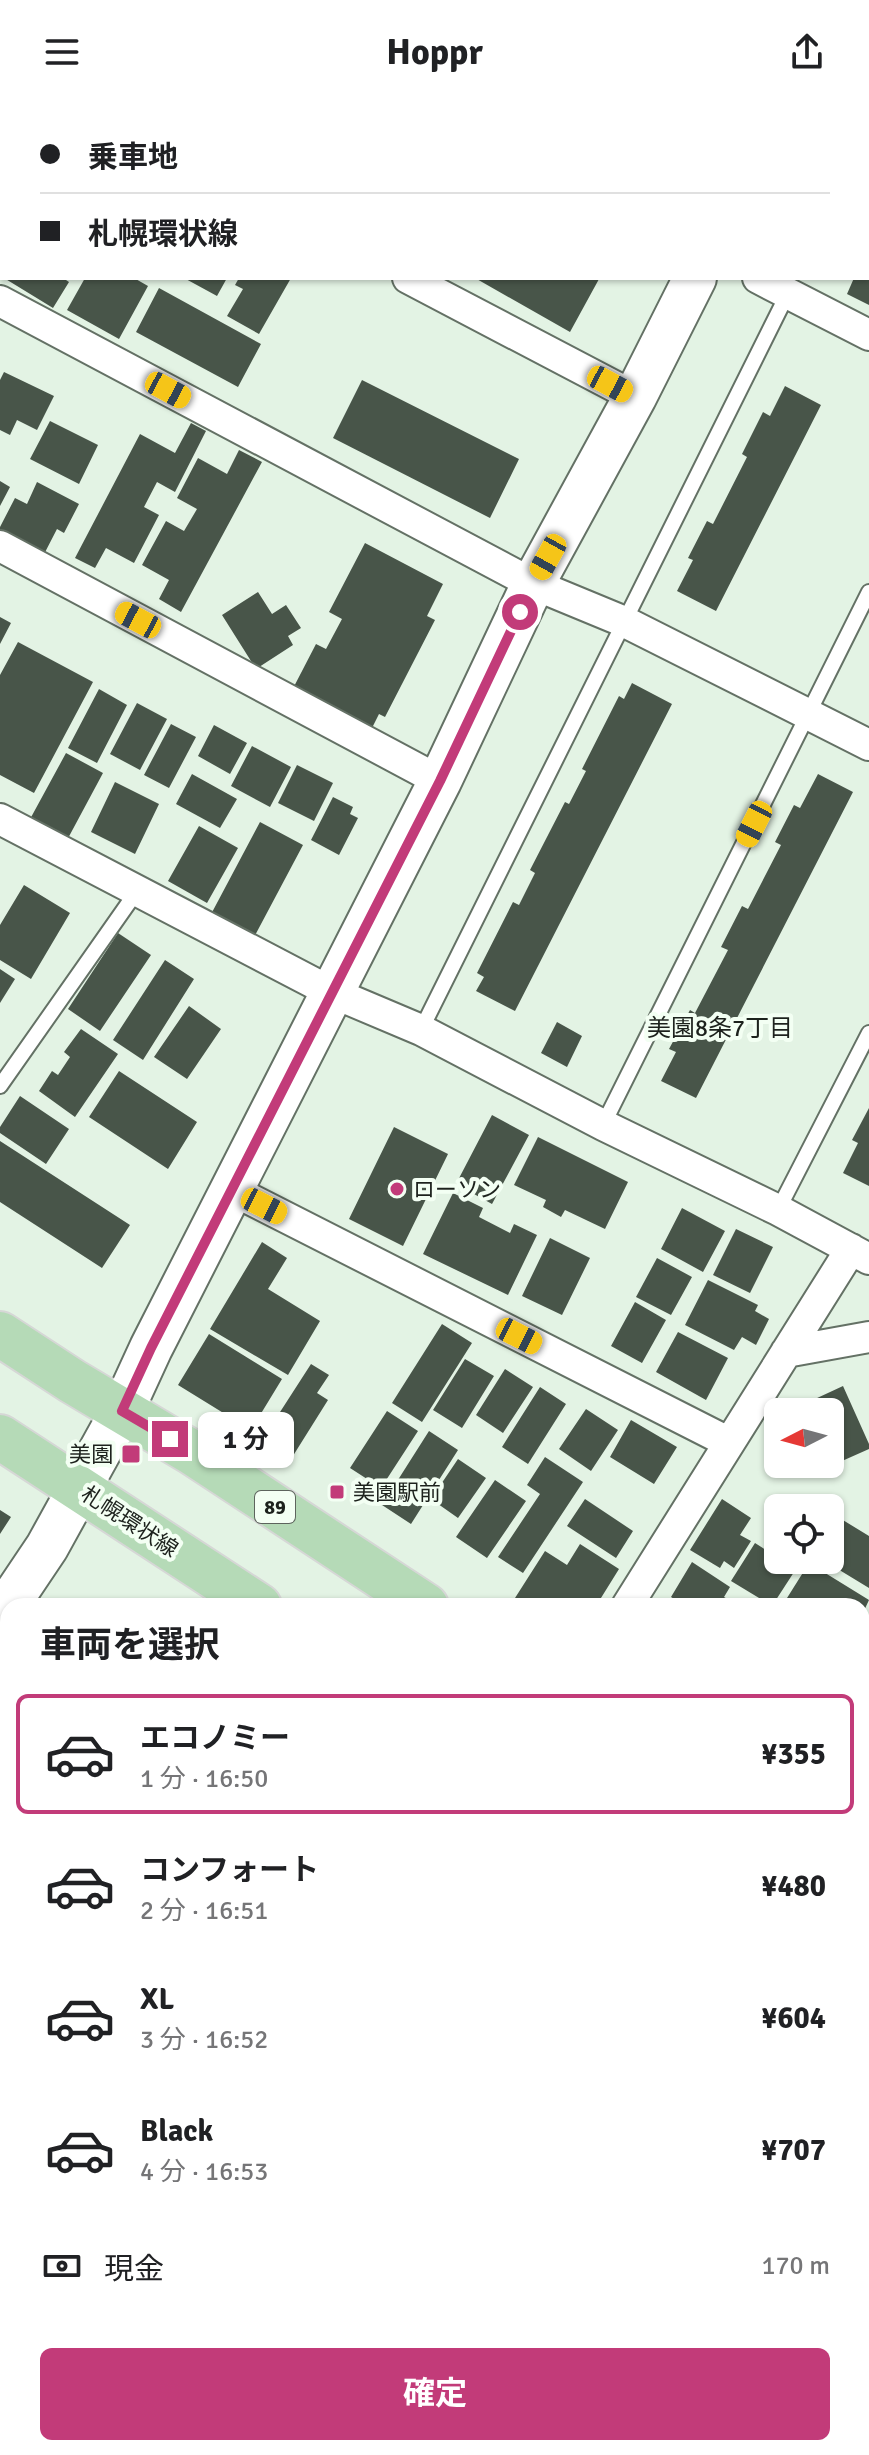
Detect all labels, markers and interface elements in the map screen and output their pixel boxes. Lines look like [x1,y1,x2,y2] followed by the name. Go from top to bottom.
[40,30,84,74] icon: menu
[386,30,483,75] text: Hoppr
[785,30,829,74] icon: share
[88,139,178,176] text: 乗車地
[88,216,238,253] text: 札幌環状線
[583,362,637,406] car
[141,368,195,412] car
[526,530,570,584] car
[502,594,538,630] route start
[111,598,165,642] car
[732,797,776,851] car
[647,1013,793,1043] district label: 美園8条7丁目
[413,1176,501,1203] place label: ローソン
[388,1180,406,1198] marker: ローソン
[237,1184,291,1228] car
[492,1314,546,1358] car
[764,1398,844,1478] north arrow
[764,1398,844,1574] map controls
[198,1411,294,1467] callout: 1 分
[152,1421,188,1457] route end
[223,1424,269,1456] text: 1 分
[69,1441,113,1468] place label: 美園
[120,1443,142,1465] marker: 美園
[353,1479,441,1506] place label: 美園駅前
[76,1480,183,1563] street label: 札幌環状線
[328,1483,346,1501] marker: 美園駅前
[255,1491,295,1523] road number: 89
[764,1494,844,1574] button: locate
[40,1623,220,1668] text: 車両を選択
[44,1718,116,1790] icon: car
[140,1720,290,1757] text: エコノミー
[761,1736,826,1773] text: ¥355
[140,1763,268,1795] text: 1 分 · 16:50
[44,1850,116,1922] icon: car
[140,1852,319,1889] text: コンフォート
[761,1868,826,1905] text: ¥480
[140,1895,268,1927] text: 2 分 · 16:51
[140,1981,174,2018] text: XL
[44,1982,116,2054] icon: car
[761,2000,826,2037] text: ¥604
[140,2024,268,2056] text: 3 分 · 16:52
[140,2113,213,2150] text: Black
[44,2114,116,2186] icon: car
[761,2132,826,2169] text: ¥707
[140,2156,268,2188] text: 4 分 · 16:53
[40,2244,84,2288] icon: cash
[761,2250,830,2282] text: 170 m
[104,2251,164,2288] text: 現金
[40,2348,830,2440] button: 確定

